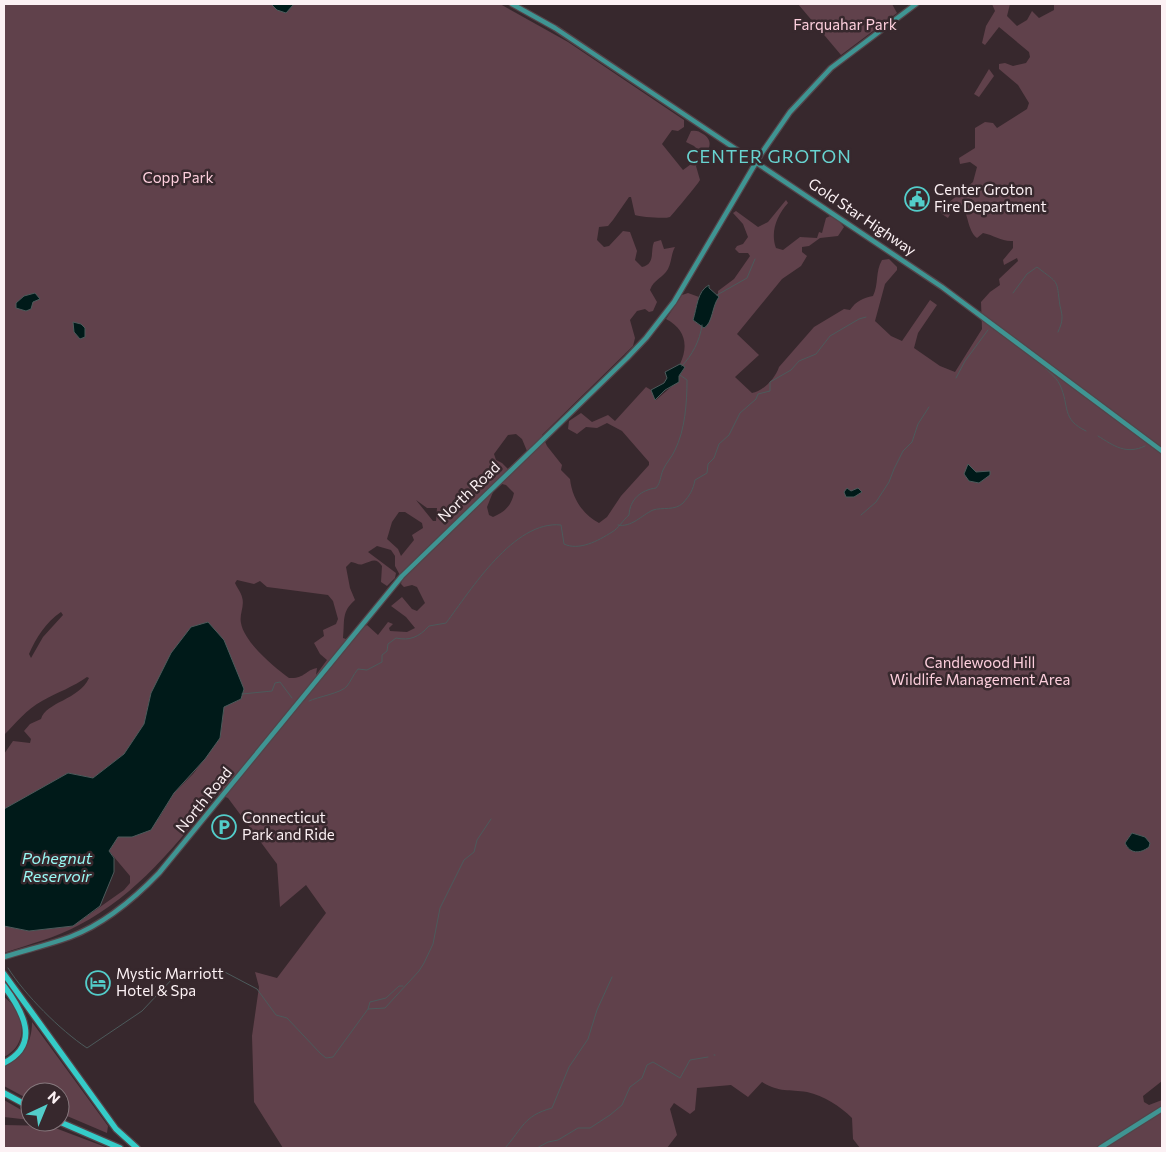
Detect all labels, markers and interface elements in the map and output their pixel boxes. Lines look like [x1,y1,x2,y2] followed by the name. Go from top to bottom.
[793,15,897,33] park label: Farquahar Park
[686,145,852,167] district label: CENTER GROTON
[142,168,214,186] park label: Copp Park
[805,174,920,259] street label: Gold Star Highway
[934,180,1047,215] place label: Center Groton Fire Department
[904,186,930,212] public building icon: Center Groton Fire Department
[434,457,503,525] street label: North Road
[890,653,1070,688] park label: Candlewood Hill Wildlife Management Area
[171,763,235,836] street label: North Road
[242,808,335,843] place label: Connecticut Park and Ride
[211,814,237,840] parking icon: Connecticut Park and Ride
[22,848,93,885] water label: Pohegnut Reservoir
[116,964,224,999] place label: Mystic Marriott Hotel & Spa
[85,970,111,996] hotel icon: Mystic Marriott Hotel & Spa
[20,1082,70,1132] north arrow
[45,1088,64,1107] text: N

